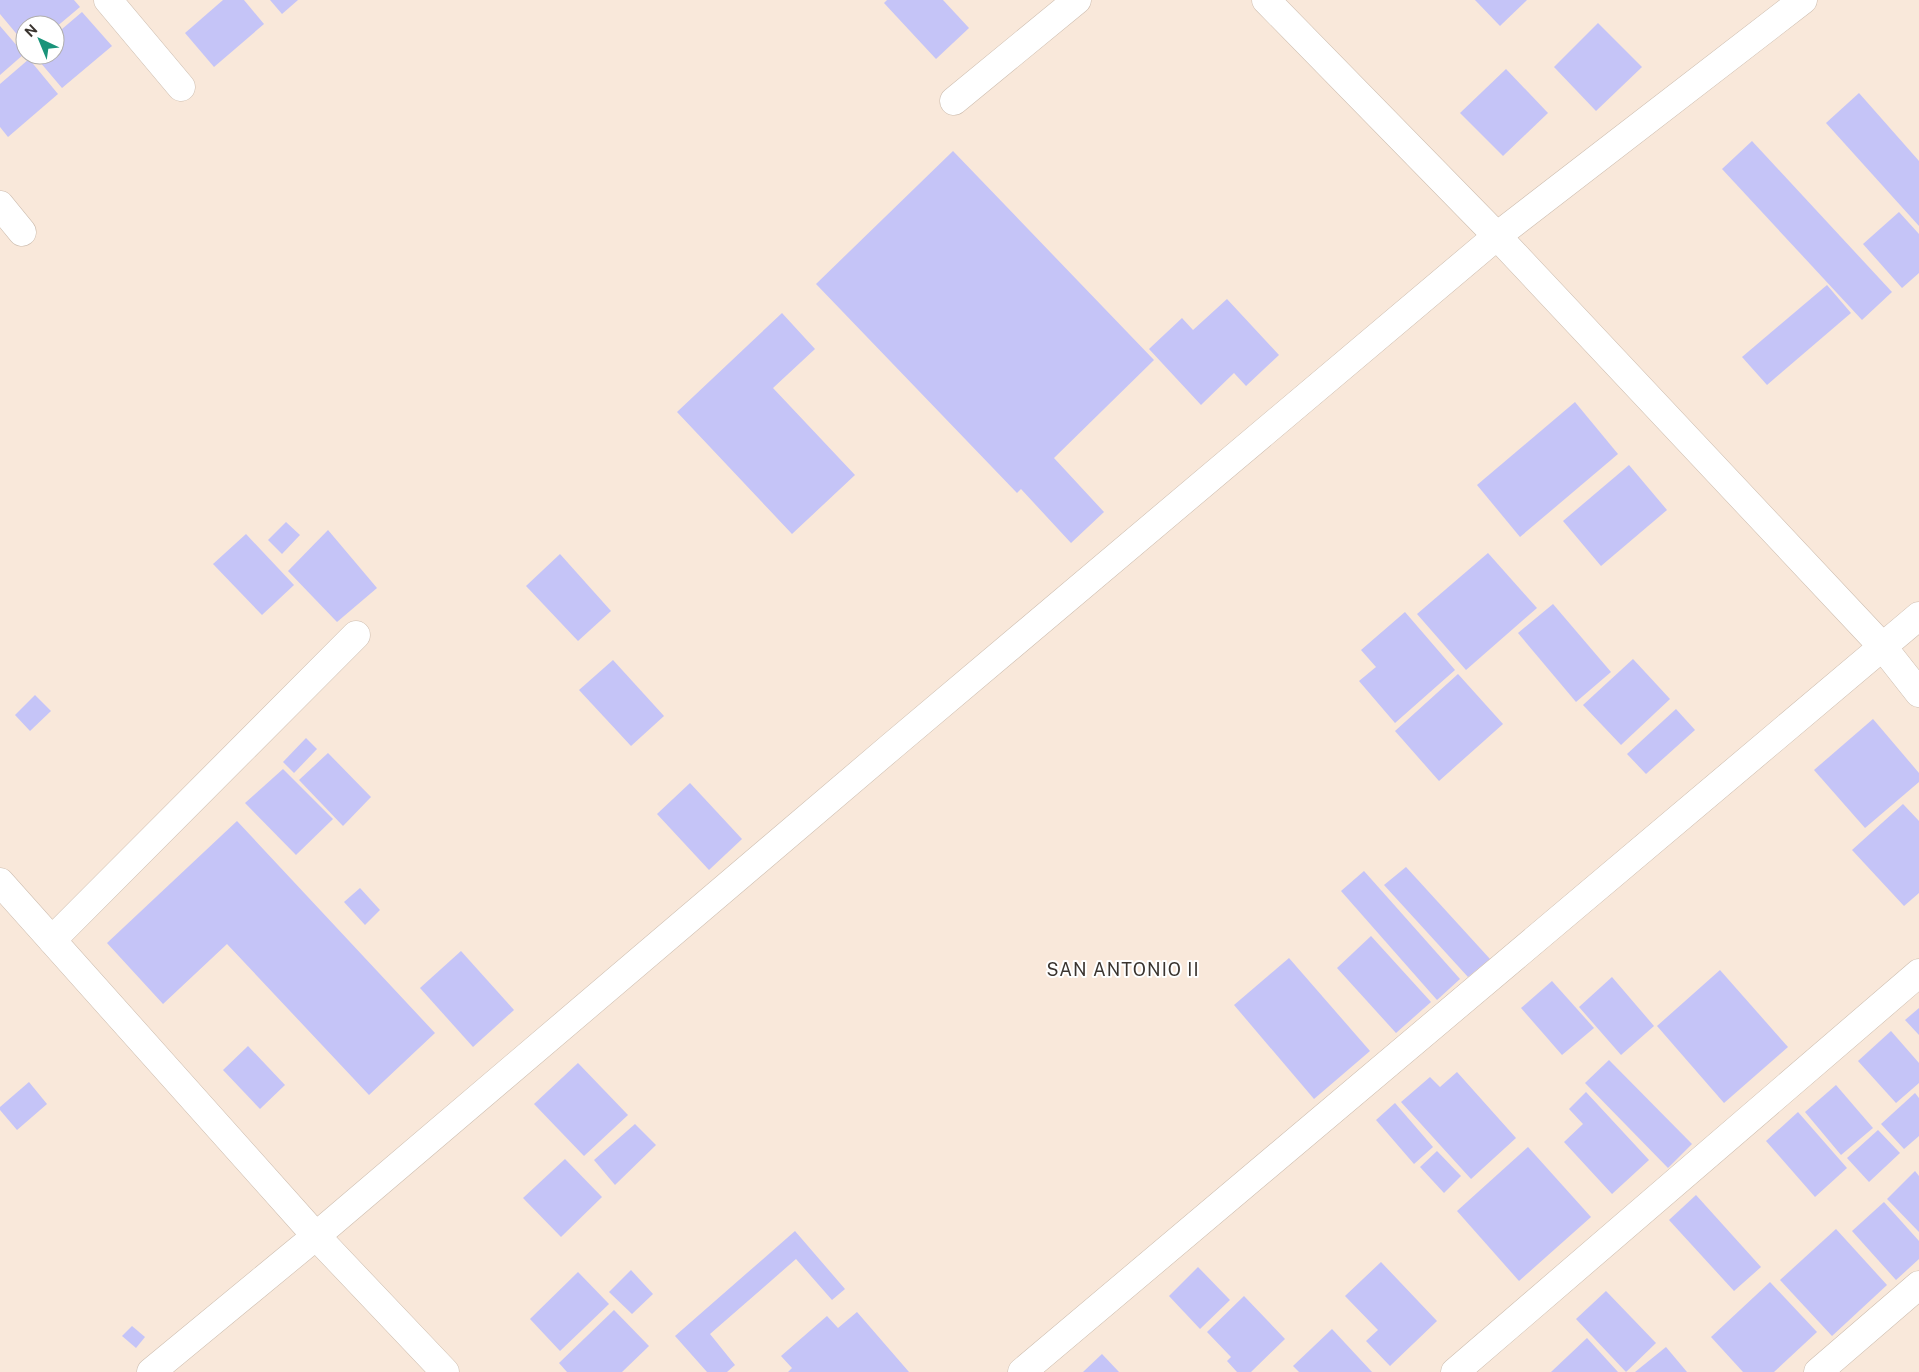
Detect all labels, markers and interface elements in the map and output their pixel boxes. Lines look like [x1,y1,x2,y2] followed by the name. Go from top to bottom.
[15,15,65,65] north arrow
[21,21,40,40] text: N
[1046,959,1200,980] district label: SAN ANTONIO II

